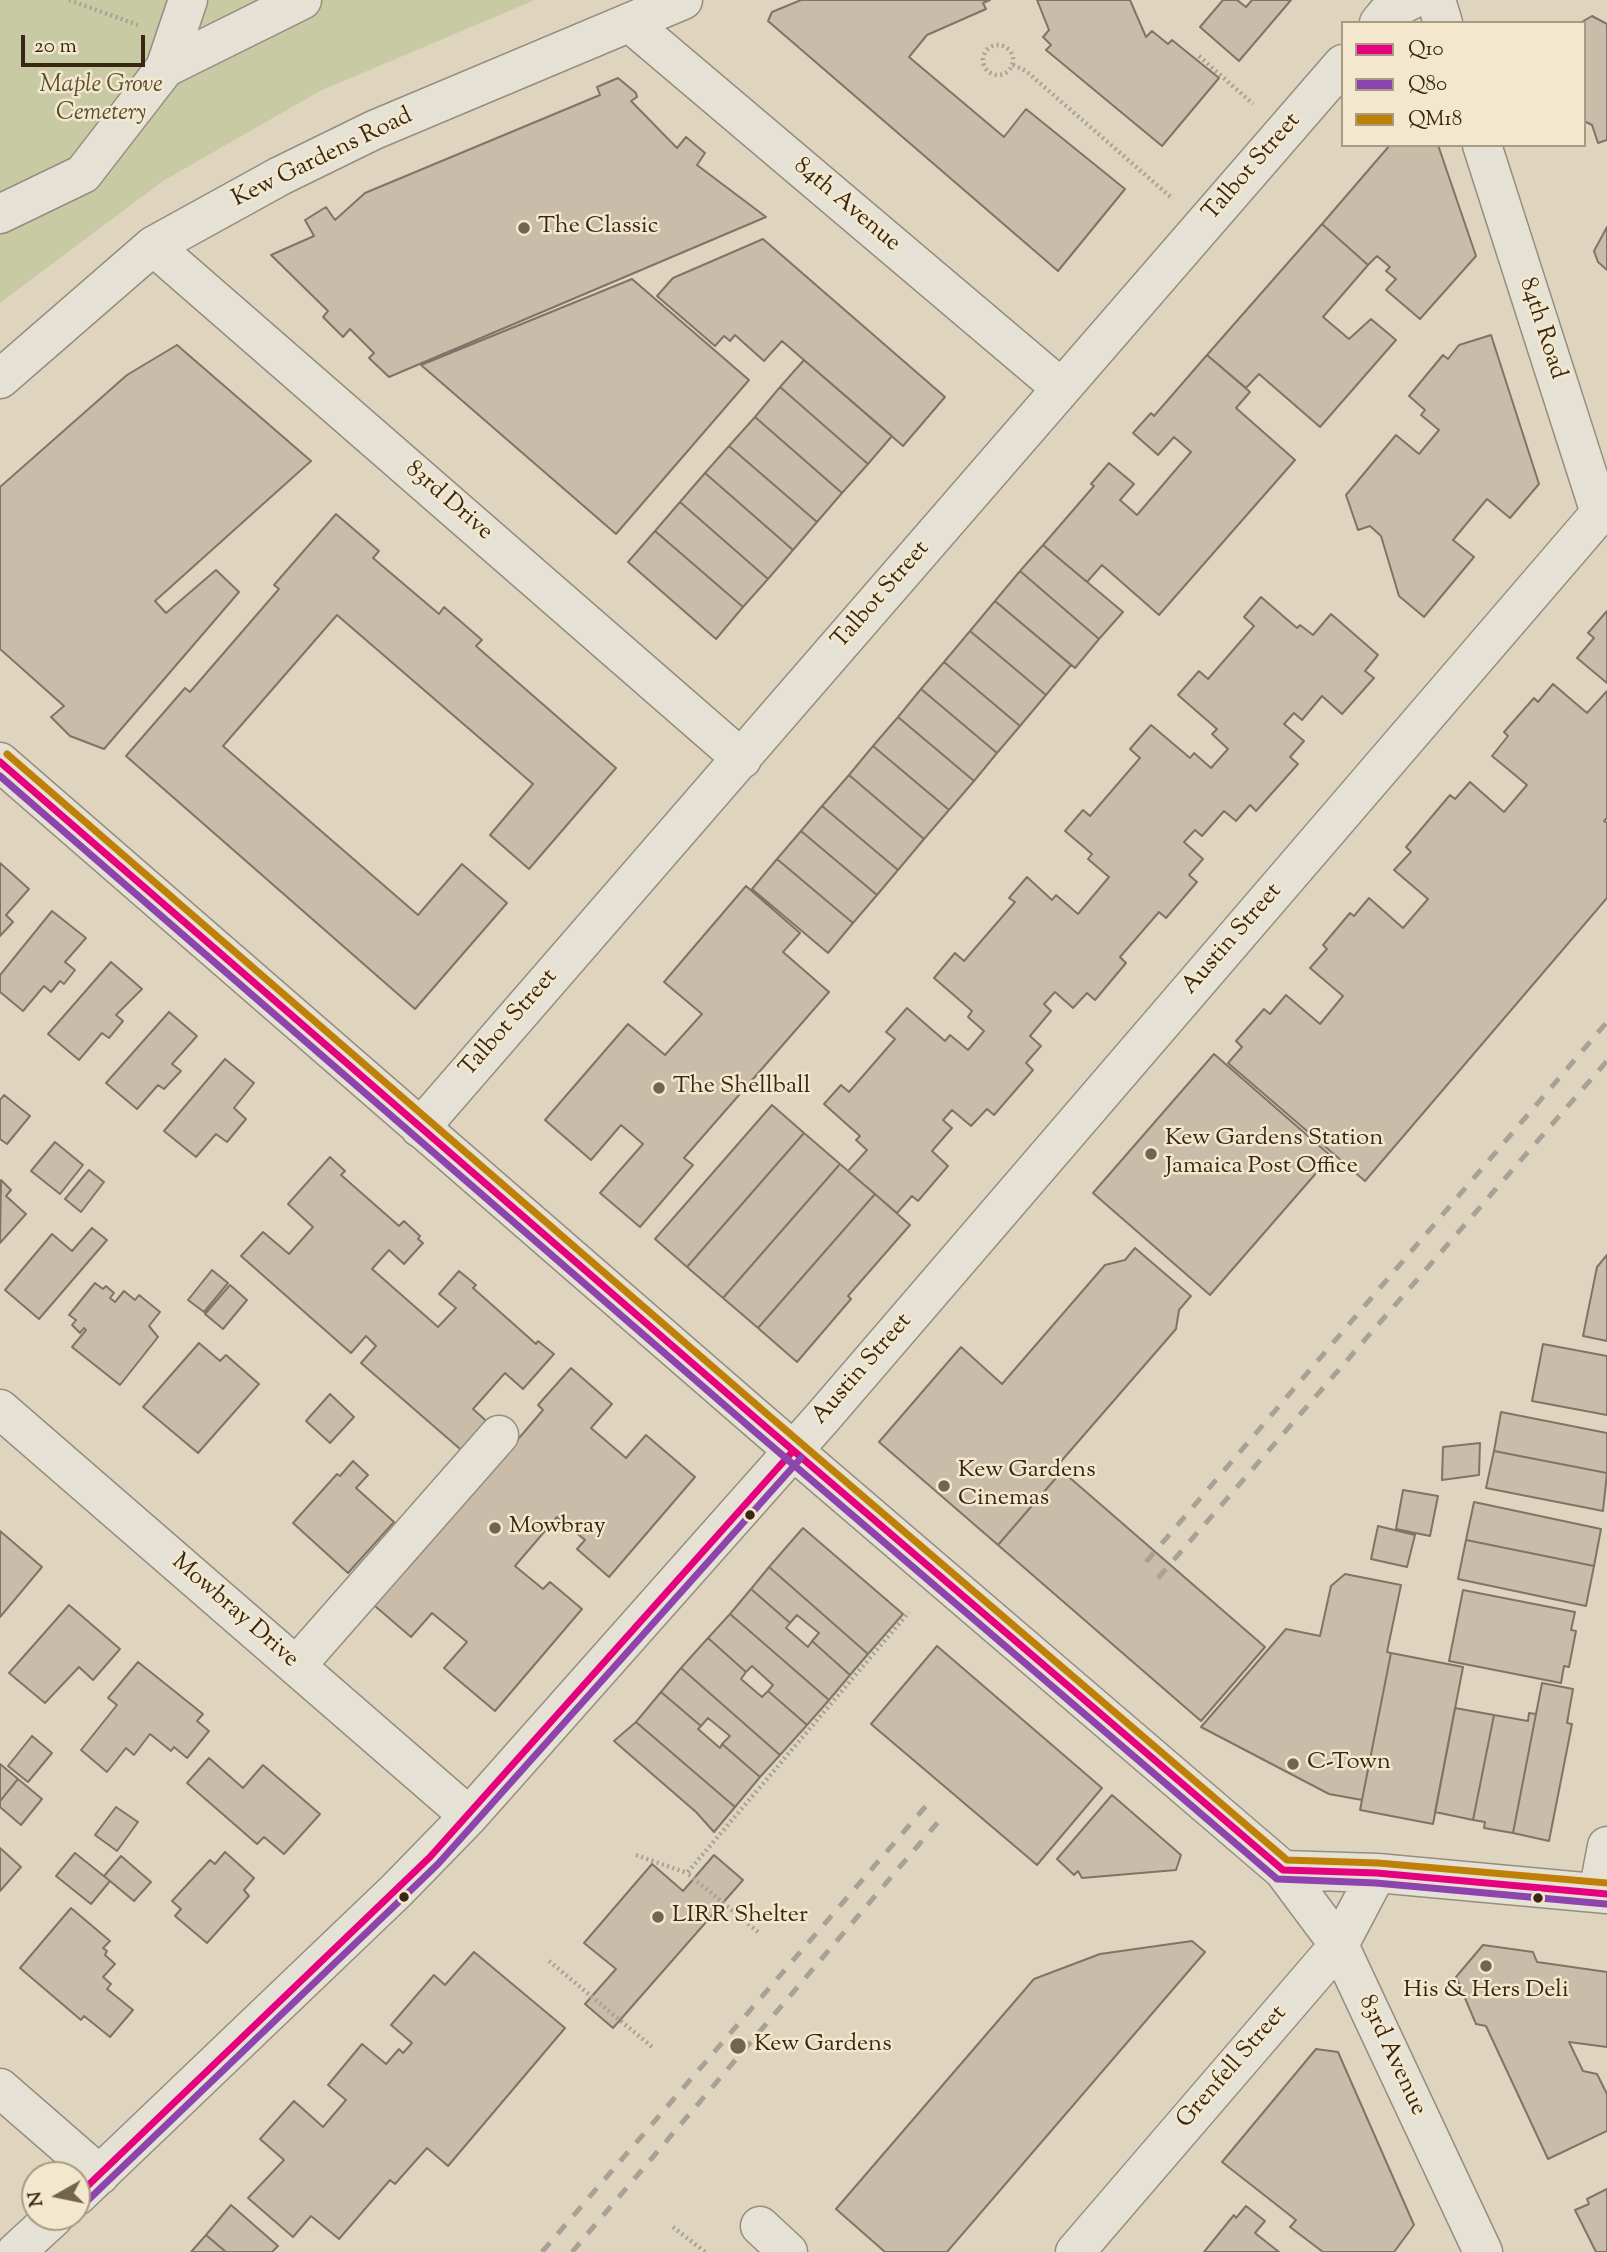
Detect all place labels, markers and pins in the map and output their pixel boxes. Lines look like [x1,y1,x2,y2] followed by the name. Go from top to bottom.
[538,214,659,242] place label: The Classic
[516,220,532,236] marker: The Classic
[673,1074,810,1102] place label: The Shellball
[651,1080,667,1096] marker: The Shellball
[1165,1126,1383,1182] place label: Kew Gardens Station Jamaica Post Office
[1143,1146,1159,1162] marker: Kew Gardens Station Jamaica Post Office
[958,1458,1096,1514] place label: Kew Gardens Cinemas
[936,1478,952,1494] marker: Kew Gardens Cinemas
[743,1508,757,1522] unlabelled marker
[509,1514,606,1542] place label: Mowbray
[487,1520,503,1536] marker: Mowbray
[1307,1750,1391,1778] place label: C-Town
[1285,1756,1301,1772] marker: C-Town
[397,1890,411,1904] unlabelled marker
[1531,1891,1545,1905] unlabelled marker
[672,1903,808,1931] place label: LIRR Shelter
[650,1909,666,1925] marker: LIRR Shelter
[1478,1958,1494,1974] marker: His & Hers Deli
[1403,1978,1569,2006] place label: His & Hers Deli
[754,2032,892,2060] place label: Kew Gardens
[728,2036,748,2056] marker: Kew Gardens

